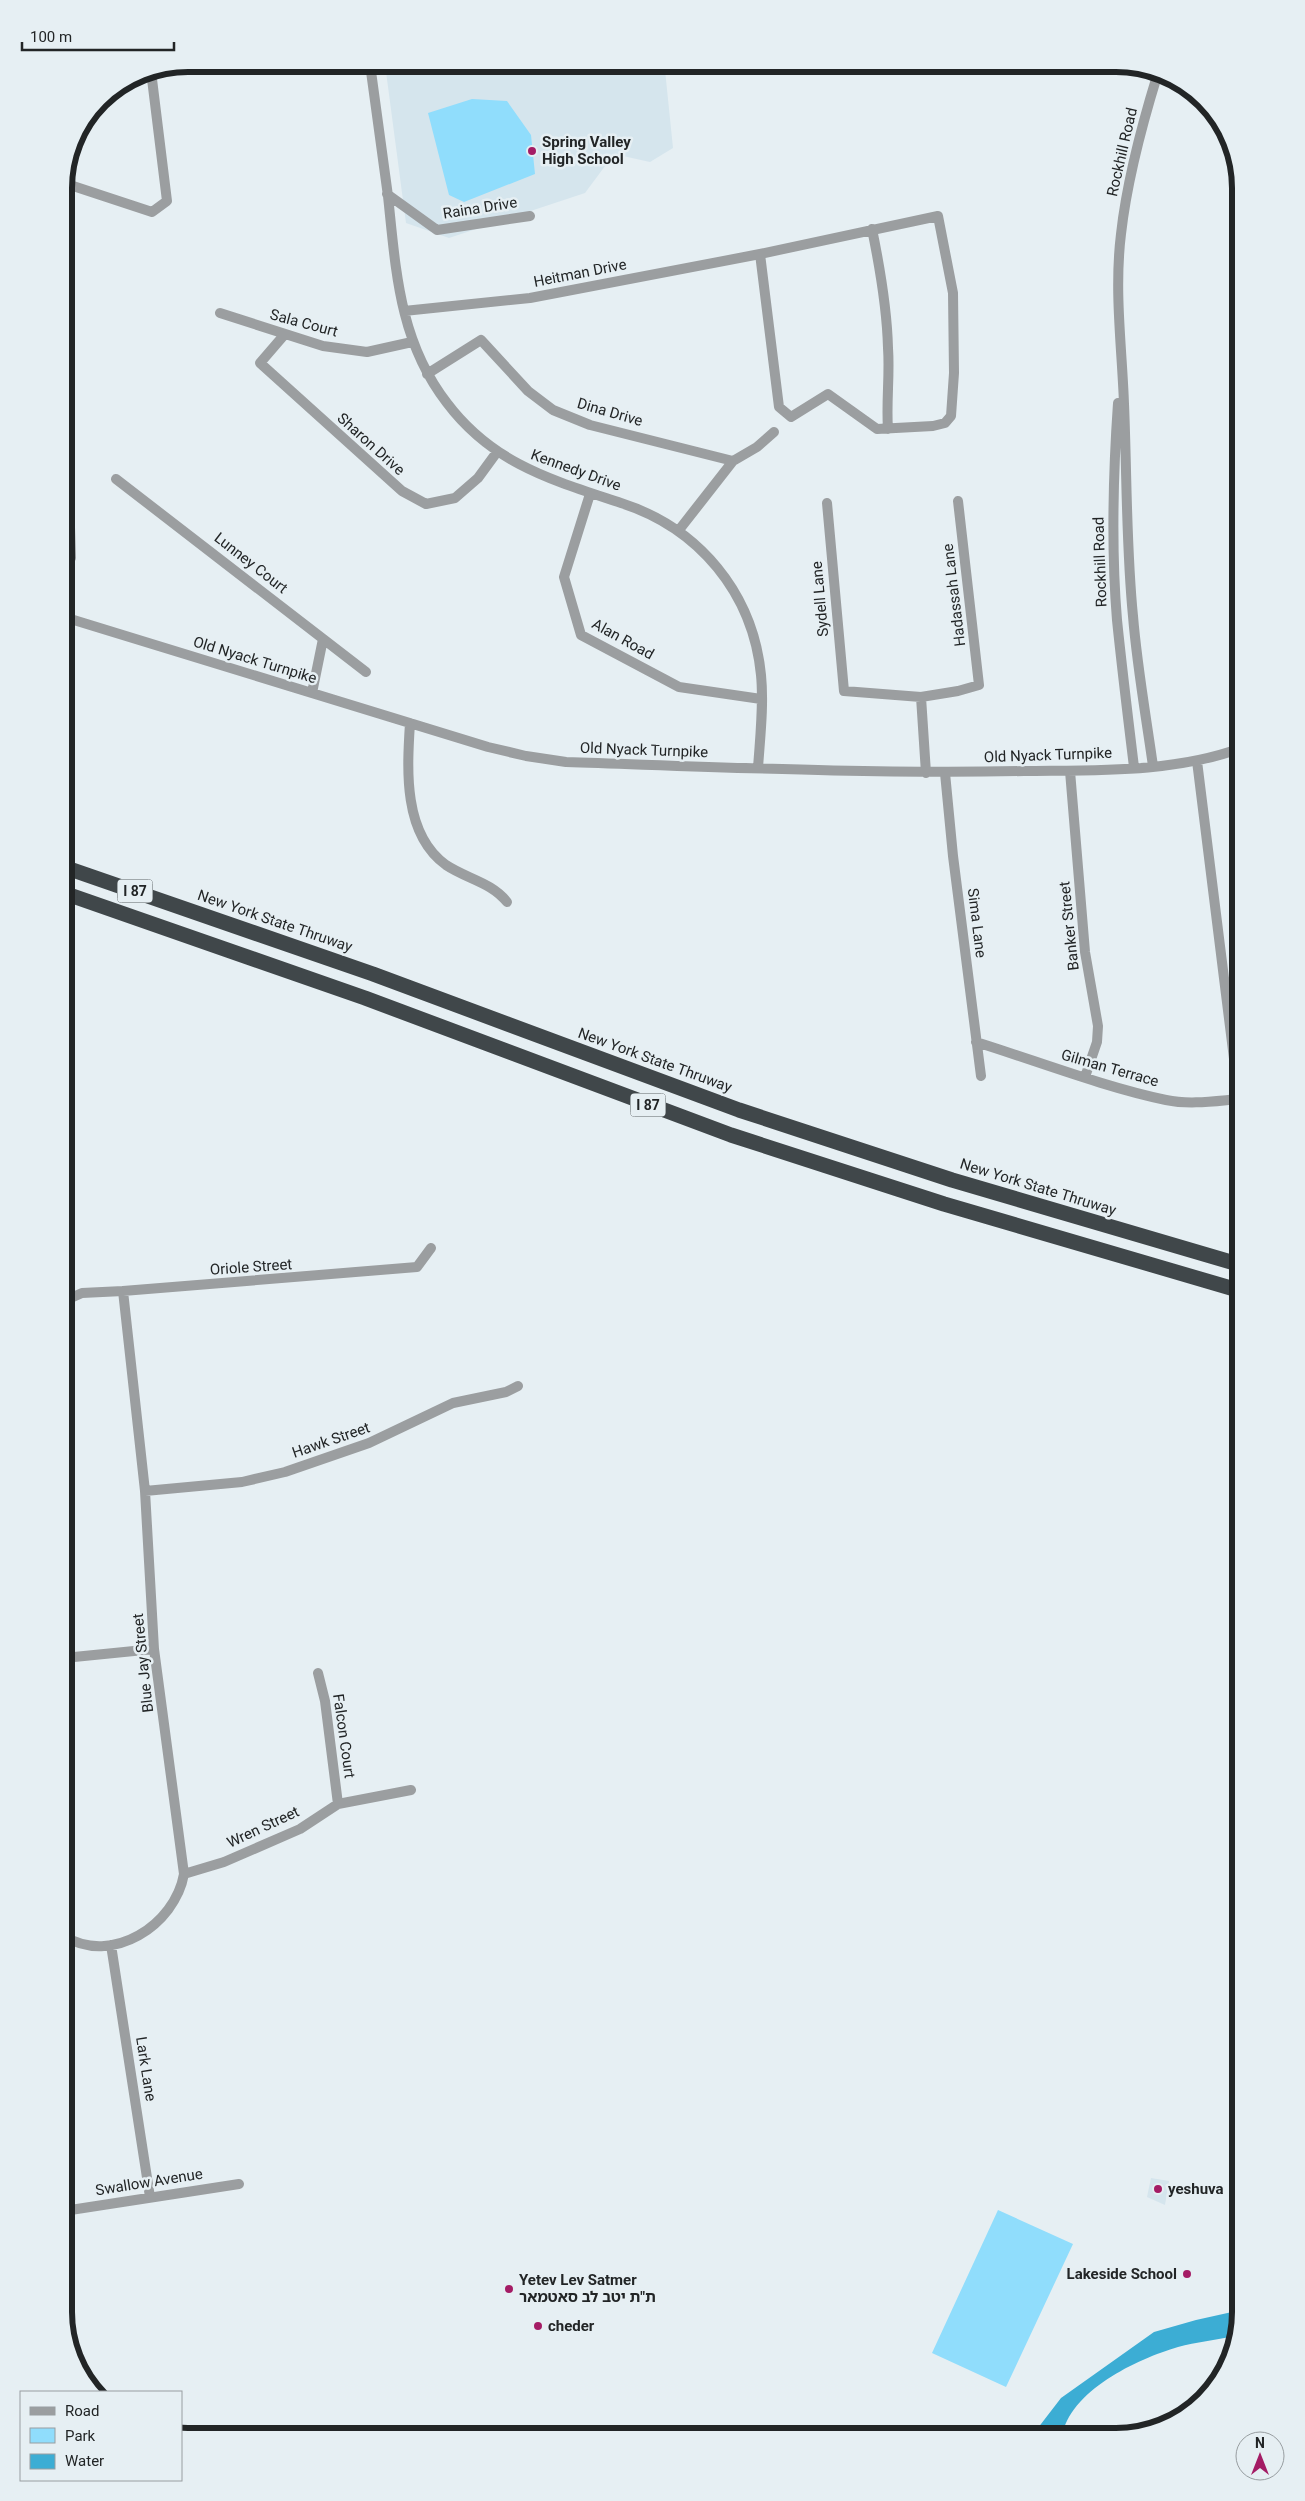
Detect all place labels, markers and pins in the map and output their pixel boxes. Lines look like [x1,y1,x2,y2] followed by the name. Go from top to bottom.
[542,133,631,168] place label: Spring Valley High School
[526,145,538,157] marker: Spring Valley High School
[1168,2180,1224,2198] place label: yeshuva
[1152,2183,1164,2195] marker: yeshuva
[1067,2265,1177,2283] place label: Lakeside School
[1181,2268,1193,2280] marker: Lakeside School
[519,2271,656,2306] place label: Yetev Lev Satmer ת"ת יטב לב סאטמאר
[503,2283,515,2295] marker: Yetev Lev Satmer ת"ת יטב לב סאטמאר
[548,2317,595,2335] place label: cheder
[532,2320,544,2332] marker: cheder

